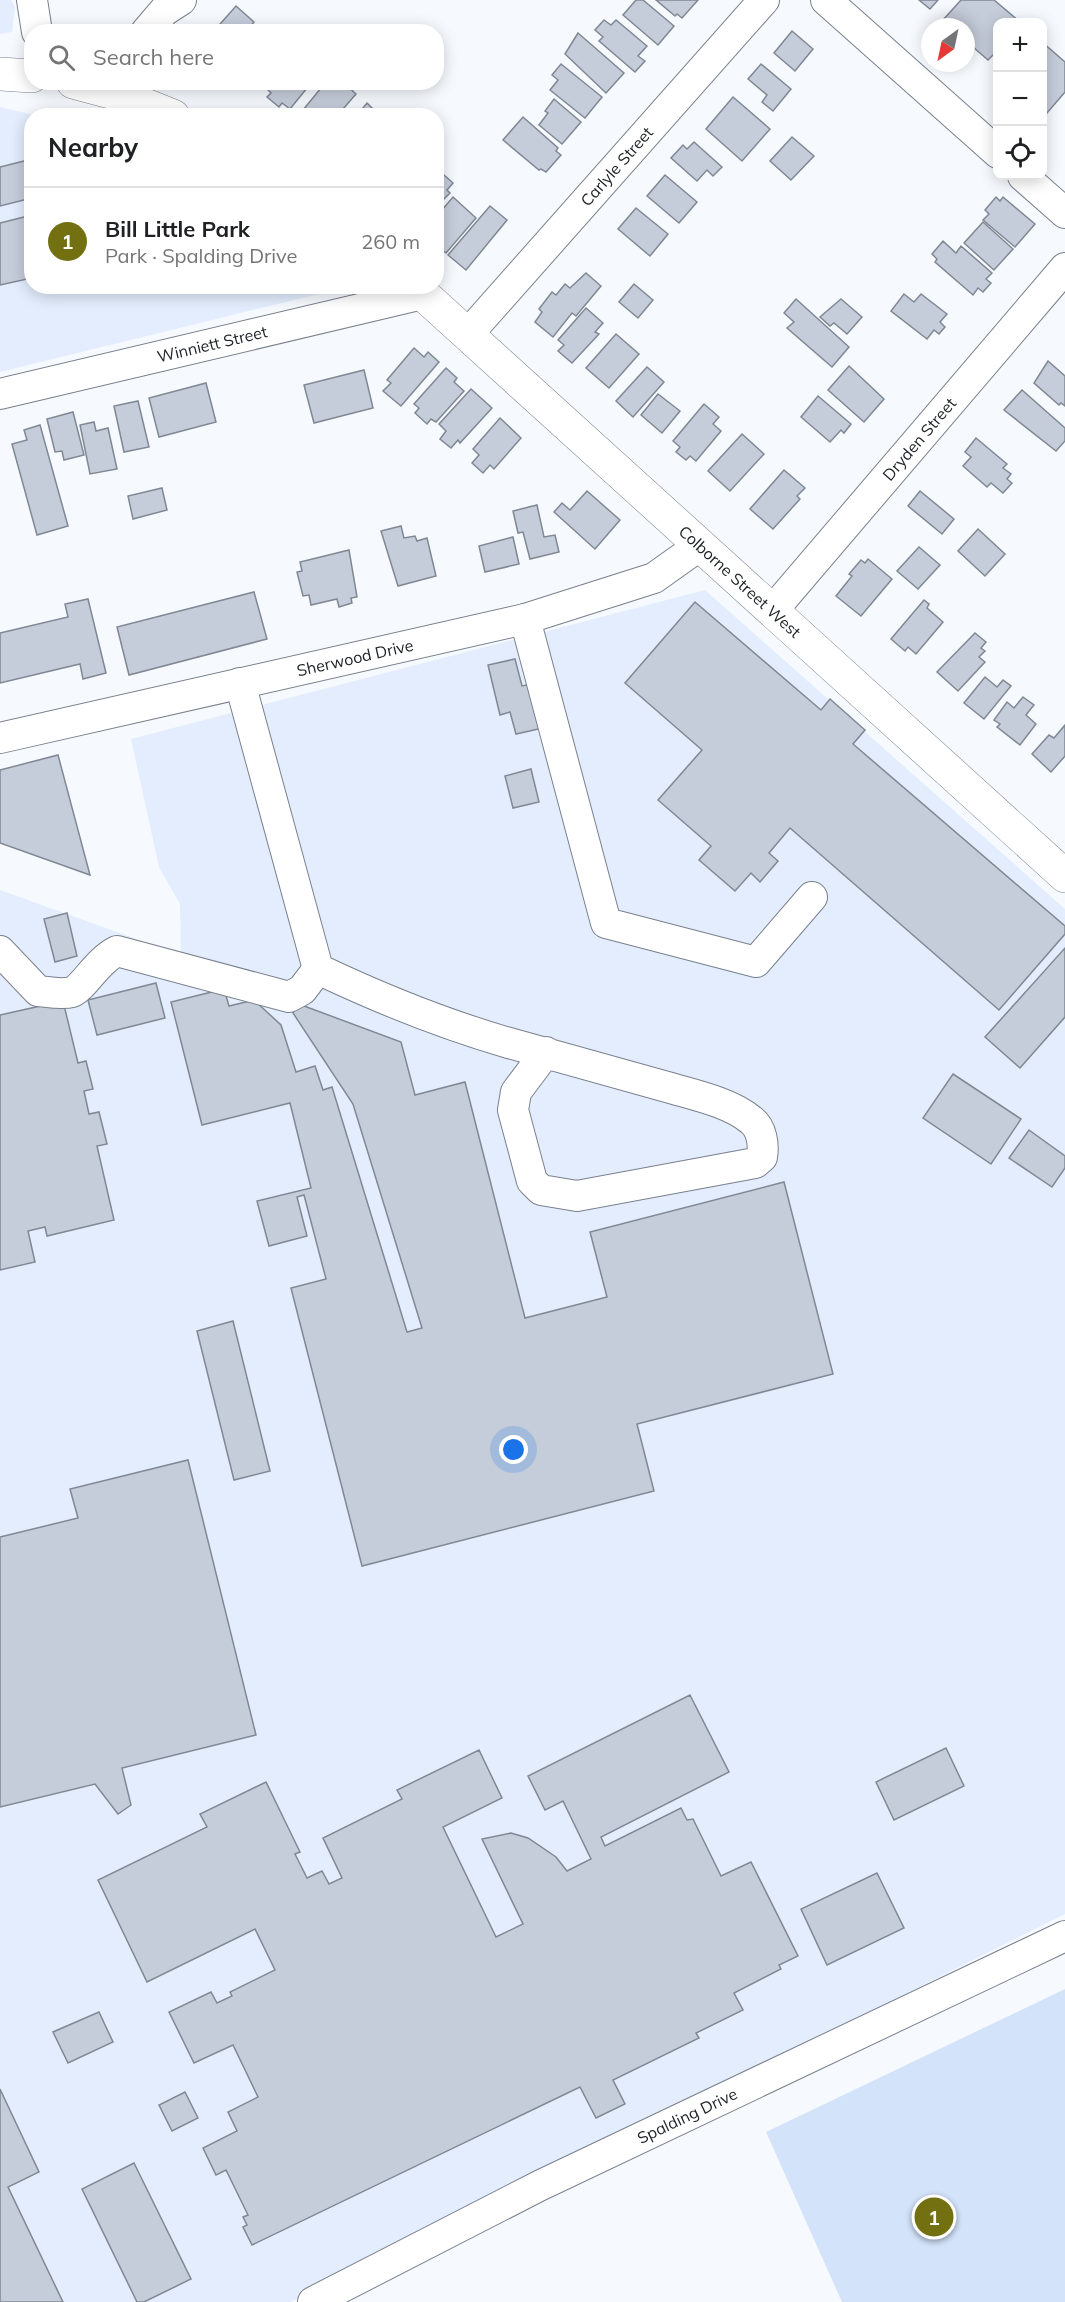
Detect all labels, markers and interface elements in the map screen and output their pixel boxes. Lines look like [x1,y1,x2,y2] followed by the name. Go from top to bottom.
[921,18,975,72] north arrow
[993,18,1047,180] map controls
[993,18,1047,72] button: +
[24,24,444,90] search box
[45,41,78,74] icon: search
[93,43,214,71] text: Search here
[993,72,1047,126] button: −
[576,122,657,210] street label: Carlyle Street
[993,126,1047,180] button: locate
[48,131,138,164] text: Nearby
[105,215,250,243] text: Bill Little Park
[62,229,74,254] text: 1
[361,229,420,254] text: 260 m
[105,243,297,268] text: Park · Spalding Drive
[155,321,270,367] street label: Winniett Street
[878,393,960,484] street label: Dryden Street
[675,521,805,642] street label: Colborne Street West
[295,635,415,680] street label: Sherwood Drive
[499,1435,528,1464] your location
[634,2083,740,2148] street label: Spalding Drive
[914,2194,954,2240] pin: 1

